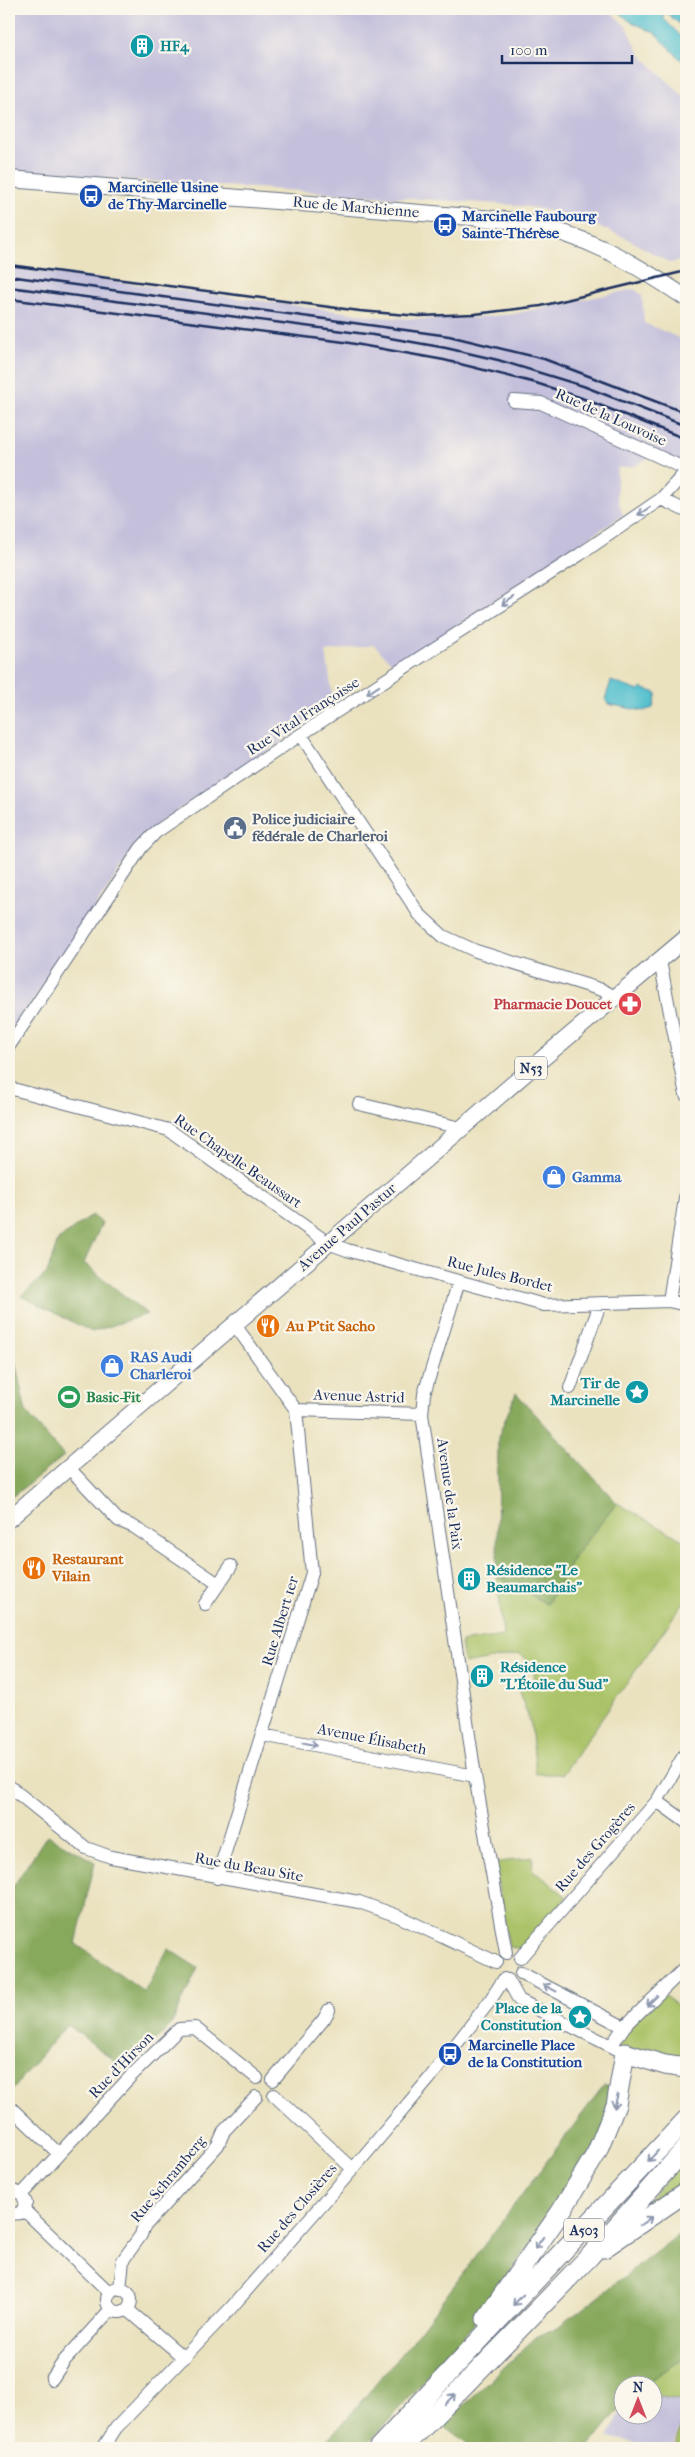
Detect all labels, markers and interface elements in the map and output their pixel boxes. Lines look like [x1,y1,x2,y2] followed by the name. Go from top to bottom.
[502,32,632,64] scale bar
[129,33,155,59] building icon: HF4
[160,37,190,55] place label: HF4
[510,41,548,59] text: 100 m
[107,178,227,213] place label: Marcinelle Usine de Thy-Marcinelle
[78,183,104,209] bus stop icon: Marcinelle Usine de Thy-Marcinelle
[292,193,421,222] street label: Rue de Marchienne
[461,207,597,242] place label: Marcinelle Faubourg Sainte-Thérèse
[432,212,458,238] bus stop icon: Marcinelle Faubourg Sainte-Thérèse
[553,384,670,450] street label: Rue de la Louvoise
[637,506,651,516] one-way arrow
[502,596,516,606] one-way arrow
[243,673,363,759] street label: Rue Vital Françoisse
[366,685,380,695] one-way arrow
[251,810,388,845] place label: Police judiciaire fédérale de Charleroi
[222,815,248,841] public building icon: Police judiciaire fédérale de Charleroi
[617,991,643,1017] pharmacy icon: Pharmacie Doucet
[494,995,613,1013] place label: Pharmacie Doucet
[515,1056,547,1080] road number: N53
[171,1110,306,1212] street label: Rue Chapelle Beaussart
[541,1164,567,1190] shop icon: Gamma
[572,1168,623,1186] place label: Gamma
[293,1179,400,1275] street label: Avenue Paul Pastur
[445,1252,555,1296] street label: Rue Jules Bordet
[255,1313,281,1339] restaurant icon: Au P'tit Sacho
[285,1317,375,1335] place label: Au P'tit Sacho
[130,1348,193,1383] place label: RAS Audi Charleroi
[99,1353,125,1379] shop icon: RAS Audi Charleroi
[549,1374,621,1409] place label: Tir de Marcinelle
[624,1379,650,1405] place icon: Tir de Marcinelle
[56,1384,82,1410] sports icon: Basic-Fit
[312,1385,406,1407] street label: Avenue Astrid
[86,1388,141,1406] place label: Basic-Fit
[433,1436,467,1551] street label: Avenue de la Paix
[51,1550,124,1585] place label: Restaurant Vilain
[21,1555,47,1581] restaurant icon: Restaurant Vilain
[486,1561,582,1596] place label: Résidence "Le Beaumarchais"
[456,1566,482,1592] building icon: Résidence "Le Beaumarchais"
[258,1573,302,1668] street label: Rue Albert 1er
[500,1658,608,1693] place label: Résidence "L'Étoile du Sud"
[469,1663,495,1689] building icon: Résidence "L'Étoile du Sud"
[315,1719,429,1759] street label: Avenue Élisabeth
[301,1740,317,1749] one-way arrow
[551,1798,639,1896] street label: Rue des Grogères
[193,1849,305,1886] street label: Rue du Beau Site
[543,1983,558,1992] one-way arrow
[645,1995,658,2007] one-way arrow
[481,1999,563,2034] place label: Place de la Constitution
[567,2004,593,2030] place icon: Place de la Constitution
[85,2028,157,2102] street label: Rue d'Hirson
[467,2036,583,2071] place label: Marcinelle Place de la Constitution
[437,2041,463,2067] bus stop icon: Marcinelle Place de la Constitution
[611,2093,621,2109] one-way arrow
[126,2131,210,2226] street label: Rue Schramberg
[647,2149,659,2162] one-way arrow
[253,2159,341,2256] street label: Rue des Closières
[639,2216,653,2226] one-way arrow
[564,2218,604,2242] road number: A503
[534,2236,544,2250] one-way arrow
[512,2293,524,2306] one-way arrow
[612,2374,662,2424] north arrow
[633,2379,644,2396] text: N
[444,2393,456,2405] one-way arrow

